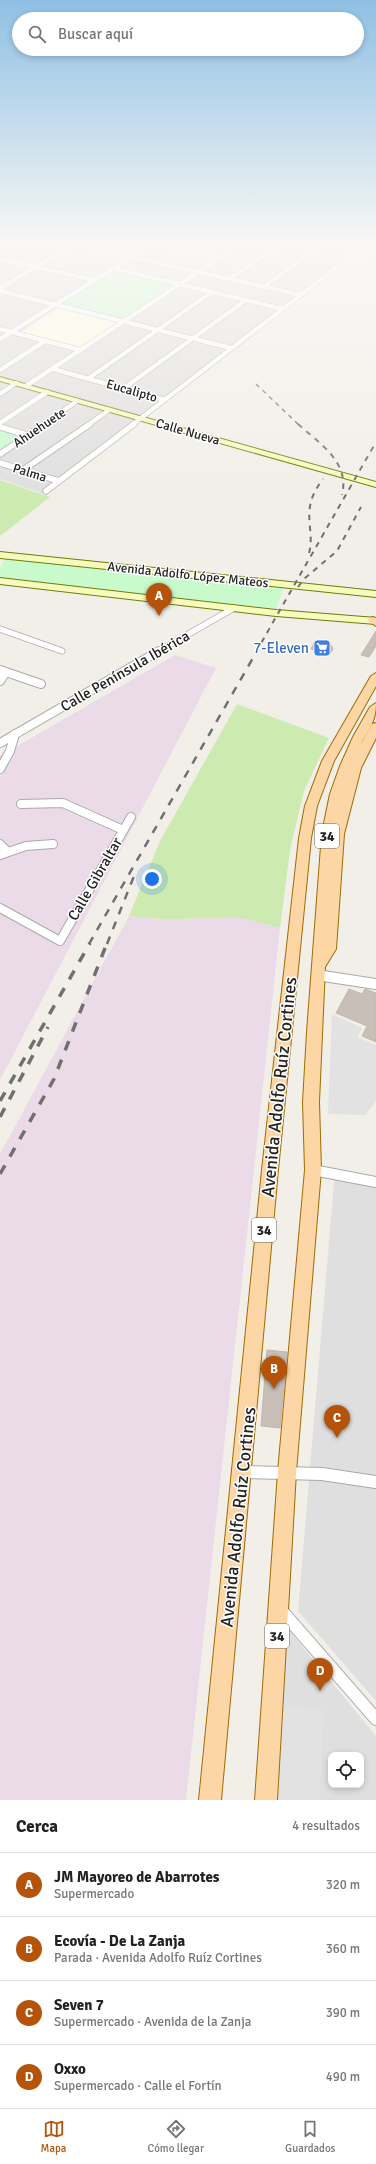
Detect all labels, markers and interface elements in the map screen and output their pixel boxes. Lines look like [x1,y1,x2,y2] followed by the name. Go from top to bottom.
[12,12,364,56] search box
[26,23,48,45] icon: search
[58,25,133,43] text: Buscar aquí
[104,376,159,406] street label: Eucalipto
[10,404,69,451] street label: Ahuehuete
[154,415,222,449] street label: Calle Nueva
[11,460,49,486] street label: Palma
[107,559,269,591] street label: Avenida Adolfo López Mateos
[146,583,172,616] pin: A
[57,627,193,715] street label: Calle Península Ibérica
[312,638,332,658] supermarket icon: 7-Eleven
[253,639,309,657] place label: 7-Eleven
[315,824,339,848] road number: 34
[64,834,126,924] street label: Calle Gibraltar
[142,869,162,889] your location
[256,976,302,1198] street label: Avenida Adolfo Ruíz Cortines
[252,1218,276,1242] road number: 34
[261,1356,287,1389] pin: B
[324,1405,350,1438] pin: C
[215,1406,261,1628] street label: Avenida Adolfo Ruíz Cortines
[265,1624,289,1648] road number: 34
[307,1658,333,1691] pin: D
[328,1752,364,1788] map controls
[328,1752,364,1788] button: locate
[16,1816,58,1837] text: Cerca
[292,1818,360,1834] text: 4 resultados
[54,1868,220,1886] text: JM Mayoreo de Abarrotes
[25,1877,33,1893] text: A
[326,1877,360,1893] text: 320 m
[54,1886,134,1902] text: Supermercado
[54,1932,185,1950] text: Ecovía - De La Zanja
[25,1941,33,1957] text: B
[326,1941,360,1957] text: 360 m
[54,1950,262,1966] text: Parada · Avenida Adolfo Ruíz Cortines
[54,1996,104,2014] text: Seven 7
[25,2005,33,2021] text: C
[326,2005,360,2021] text: 390 m
[54,2014,251,2030] text: Supermercado · Avenida de la Zanja
[54,2060,86,2078] text: Oxxo
[25,2069,33,2085] text: D
[326,2069,360,2085] text: 490 m
[54,2078,222,2094] text: Supermercado · Calle el Fortín
[41,2118,66,2155] tab: Mapa
[148,2118,204,2155] tab: Cómo llegar
[285,2118,335,2155] tab: Guardados

